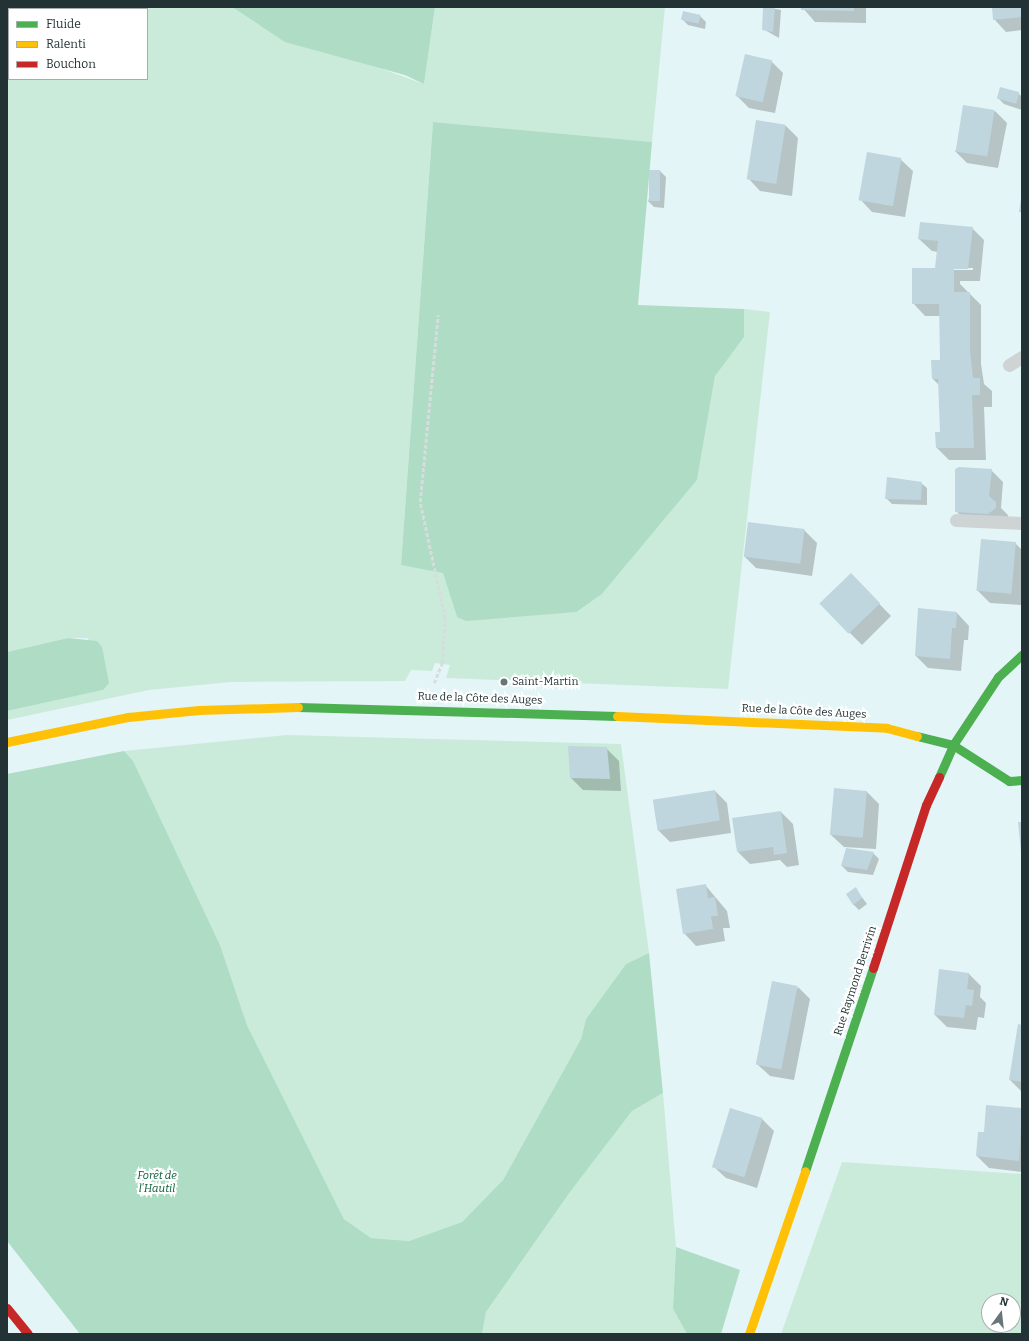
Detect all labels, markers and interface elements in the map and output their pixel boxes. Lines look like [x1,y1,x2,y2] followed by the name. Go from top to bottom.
[8,8,148,80] legend
[46,17,81,31] text: Fluide
[46,37,86,51] text: Ralenti
[46,57,96,71] text: Bouchon
[512,675,578,689] place label: Saint-Martin
[499,677,509,687] marker: Saint-Martin
[417,690,543,708] street label: Rue de la Côte des Auges
[741,702,867,722] street label: Rue de la Côte des Auges
[832,924,880,1038] street label: Rue Raymond Berrivin
[137,1170,177,1196] park label: Forêt de l'Hautil
[981,1293,1021,1333] north arrow
[998,1295,1010,1309] text: N

